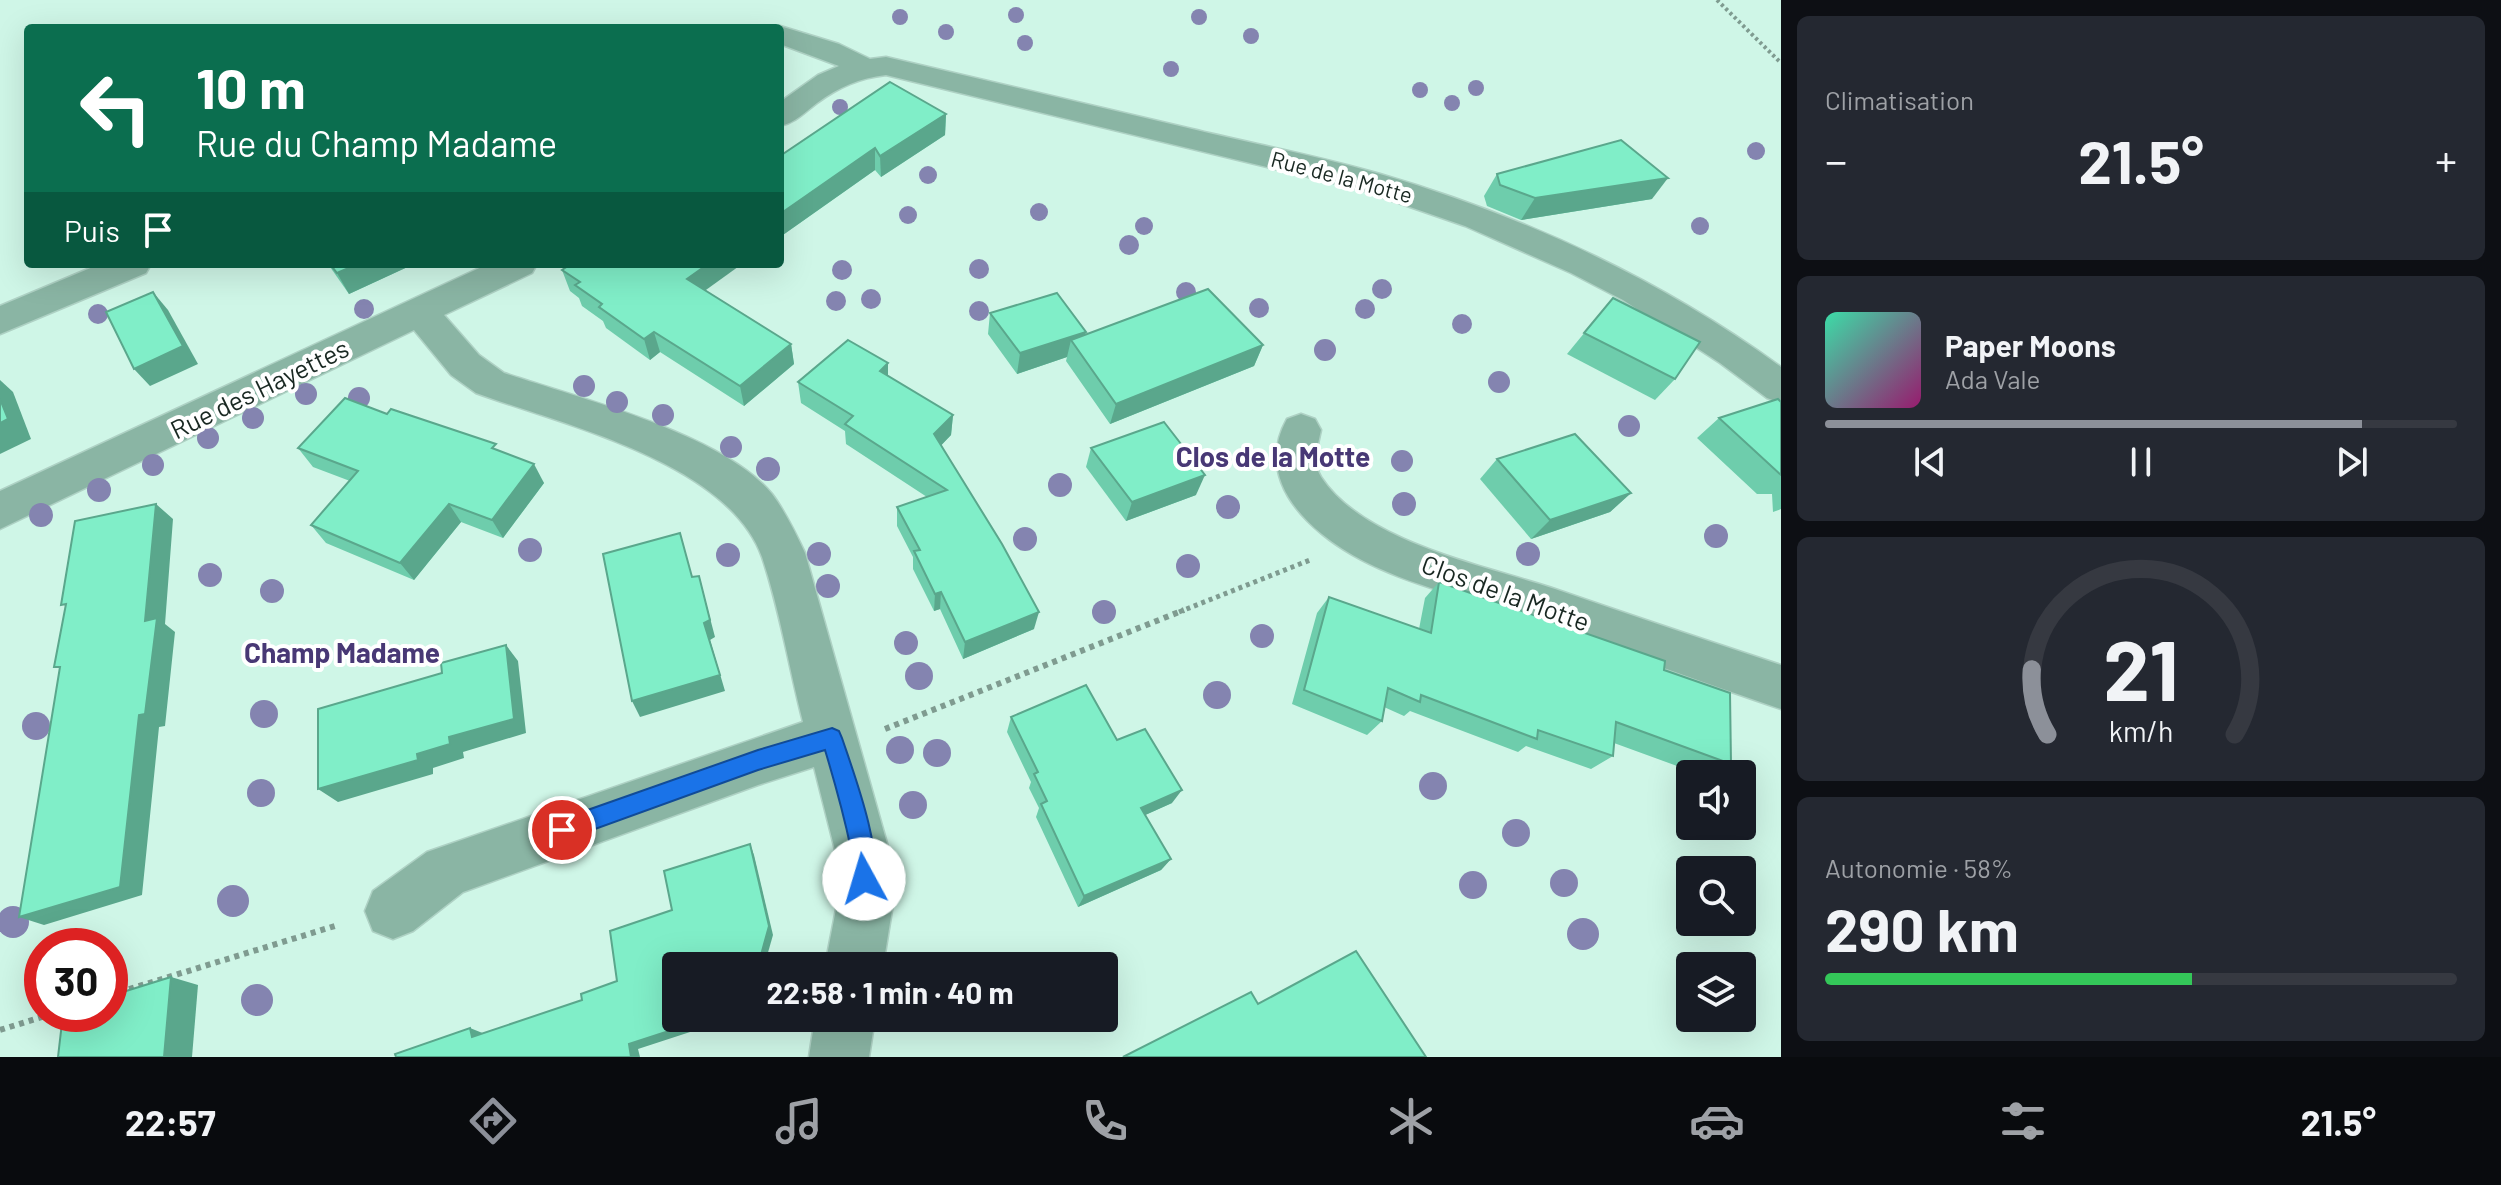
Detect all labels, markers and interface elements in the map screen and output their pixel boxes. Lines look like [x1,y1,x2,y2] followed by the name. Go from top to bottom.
[196,53,306,120] text: 10 m
[64,56,168,160] icon: left
[1825,84,1974,115] text: Climatisation
[196,121,557,164] text: Rue du Champ Madame
[2078,124,2204,196] text: 21.5°
[1825,133,1847,186] text: −
[2435,133,2457,186] text: +
[1268,145,1416,207] street label: Rue de la Motte
[136,208,180,252] icon: arrive
[64,212,120,248] text: Puis
[1945,327,2116,363] text: Paper Moons
[165,331,353,445] street label: Rue des Hayettes
[1945,363,2040,394] text: Ada Vale
[1176,439,1370,473] district label: Clos de la Motte
[1908,440,1952,484] icon: previous
[2119,440,2163,484] icon: pause
[2330,440,2374,484] icon: next
[1418,547,1594,637] street label: Clos de la Motte
[2103,617,2179,717] text: 21
[244,635,440,669] district label: Champ Madame
[2109,713,2173,748] text: km/h
[1676,760,1756,1032] map controls
[1676,760,1756,840] button: sound
[528,796,596,864] pin
[540,808,584,852] icon: arrive
[822,837,906,921] position arrow
[1825,852,2013,883] text: Autonomie · 58%
[1676,856,1756,936] button: search
[1825,892,2019,964] text: 290 km
[24,928,128,1032] speed limit sign: 30
[1676,952,1756,1032] button: layers
[766,974,1014,1010] text: 22:58 · 1 min · 40 m
[465,1093,521,1149] icon: directions
[771,1093,827,1149] icon: music
[1077,1093,1133,1149] icon: phone
[1383,1093,1439,1149] icon: climate
[1689,1093,1745,1149] icon: car
[1995,1093,2051,1149] icon: filters
[125,1100,216,1143] text: 22:57
[2301,1100,2376,1143] text: 21.5°

